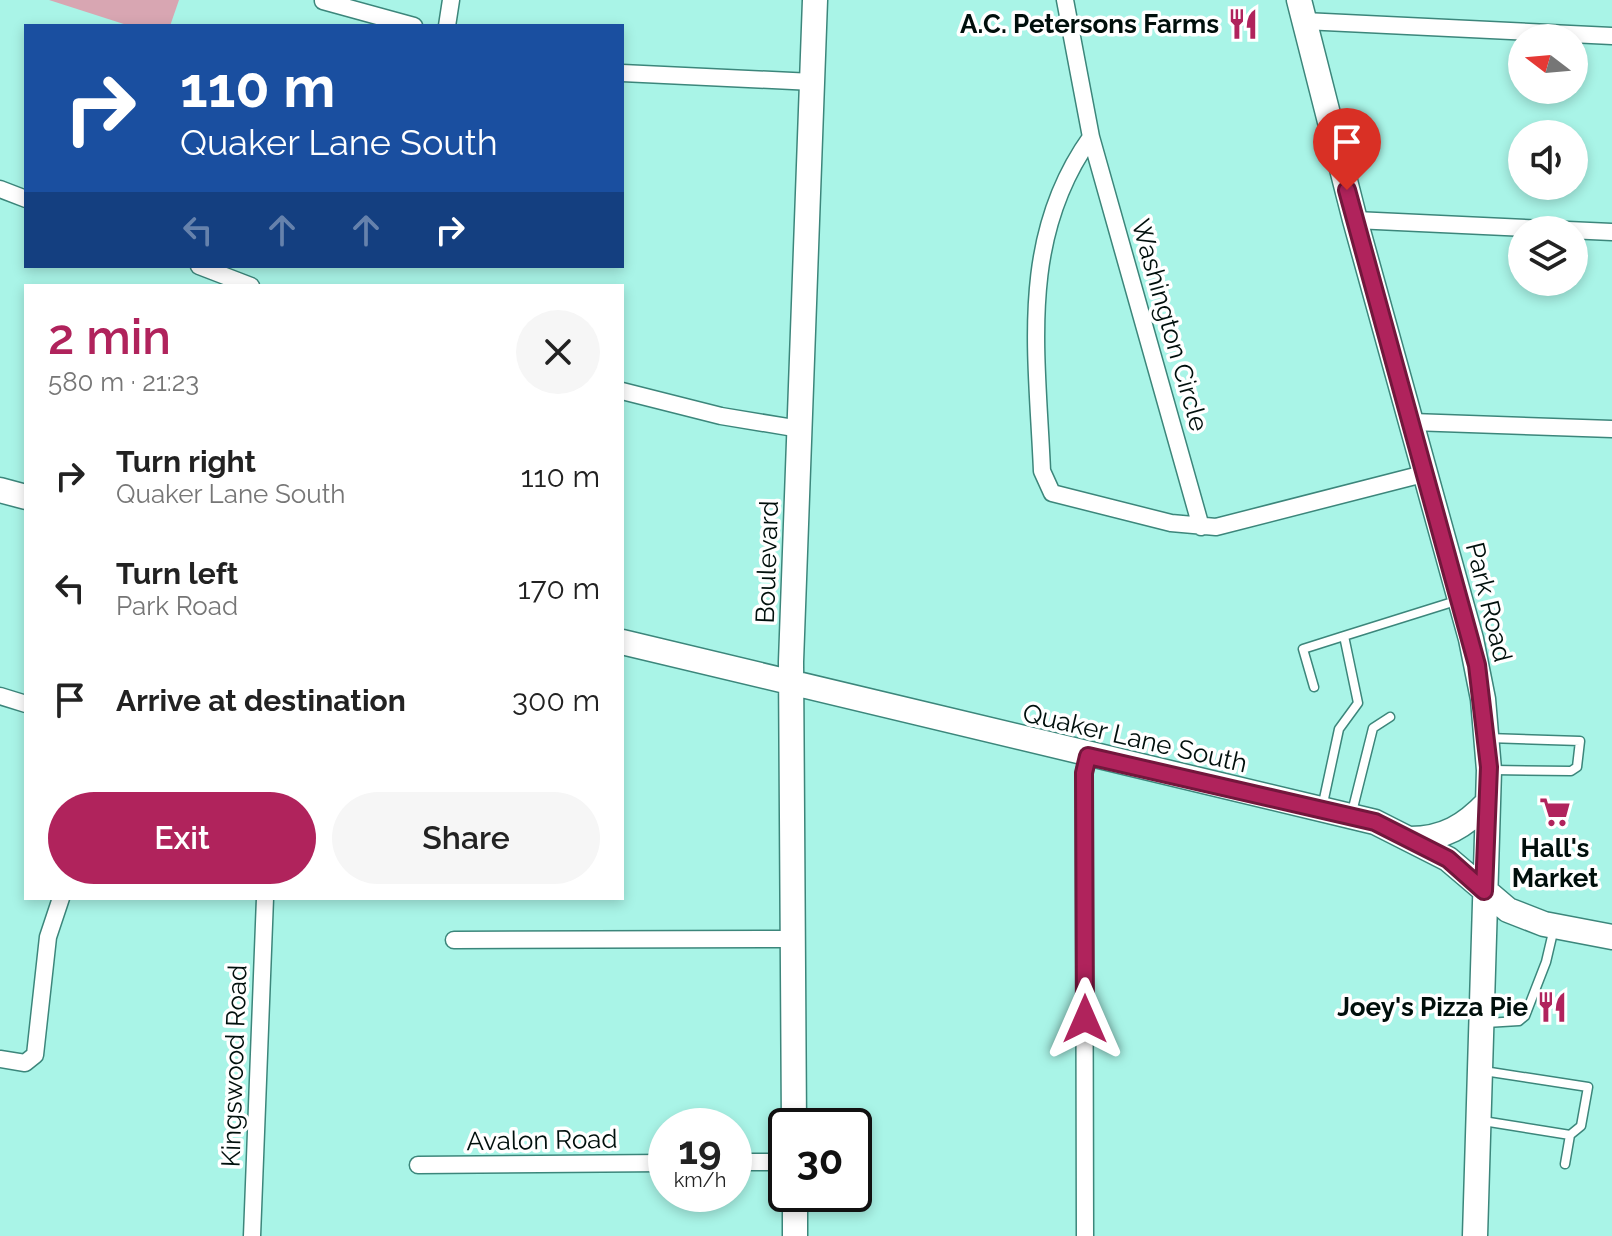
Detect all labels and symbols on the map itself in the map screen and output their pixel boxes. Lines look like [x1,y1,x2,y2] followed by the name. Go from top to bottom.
[1226,7,1260,41] restaurant icon: A.C. Petersons Farms
[960,9,1219,39] place label: A.C. Petersons Farms
[1508,24,1588,104] north arrow
[1313,108,1381,190] pin
[1125,216,1215,434] street label: Washington Circle
[750,500,784,624] street label: Boulevard
[1460,539,1518,665] street label: Park Road
[1020,698,1250,778] street label: Quaker Lane South
[1538,795,1572,829] supermarket icon: Hall's Market
[1512,833,1598,893] place label: Hall's Market
[215,964,253,1168] street label: Kingswood Road
[1043,977,1127,1061] position arrow
[1535,990,1569,1024] restaurant icon: Joey's Pizza Pie
[1337,992,1528,1022] place label: Joey's Pizza Pie
[768,1108,872,1212] speed limit sign: 30
[466,1124,618,1156] street label: Avalon Road

